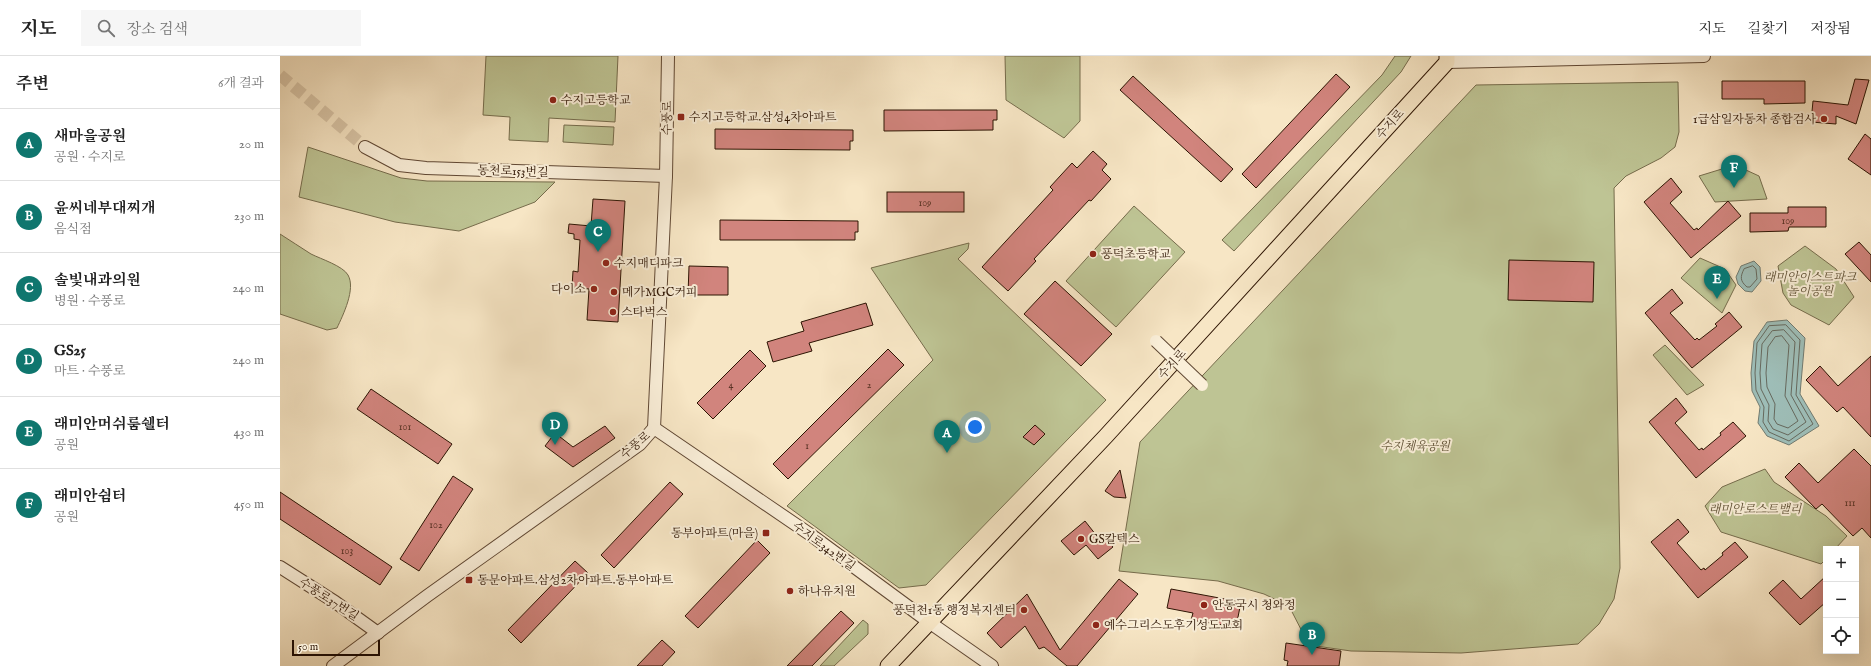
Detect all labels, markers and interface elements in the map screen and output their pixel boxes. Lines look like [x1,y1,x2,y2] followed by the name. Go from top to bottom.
[81,10,361,46] search box
[95,17,117,39] icon: search
[20,18,57,42] text: 지도
[127,20,188,39] text: 장소 검색
[1699,20,1726,38] text: 지도
[1748,20,1788,38] text: 길찾기
[1810,20,1851,38] text: 저장됨
[16,74,49,95] text: 주변
[218,75,264,92] text: 6개 결과
[561,93,631,108] place label: 수지고등학교
[548,95,558,105] marker: 수지고등학교
[660,100,675,136] street label: 수풍로
[1373,106,1408,142] street label: 수지로
[689,110,837,125] place label: 수지고등학교.삼성4차아파트
[676,112,686,122] marker: 수지고등학교.삼성4차아파트
[1693,112,1816,127] place label: 1급삼일자동차 종합검사
[1819,114,1829,124] marker: 1급삼일자동차 종합검사
[54,127,126,146] text: 새마을공원
[25,136,33,153] text: A
[239,136,264,153] text: 20 m
[54,149,125,166] text: 공원 · 수지로
[1721,155,1747,188] pin: F
[477,163,549,180] street label: 동천로153번길
[919,197,931,210] house number: 109
[54,199,155,218] text: 윤씨네부대찌개
[25,208,33,225] text: B
[234,208,264,225] text: 230 m
[1782,215,1794,228] house number: 109
[585,219,611,252] pin: C
[54,221,92,238] text: 음식점
[1101,247,1171,262] place label: 풍덕초등학교
[1088,249,1098,259] marker: 풍덕초등학교
[614,256,684,271] place label: 수지매디파크
[601,258,611,268] marker: 수지매디파크
[1704,266,1730,299] pin: E
[1764,270,1857,299] park label: 래미안이스트파크 놀이공원
[54,271,141,290] text: 솔빛내과의원
[24,280,34,297] text: C
[232,280,264,297] text: 240 m
[551,282,586,297] place label: 다이소
[589,284,599,294] marker: 다이소
[622,285,698,300] place label: 메가MGC커피
[609,287,619,297] marker: 메가MGC커피
[54,293,125,310] text: 병원 · 수풍로
[621,305,668,320] place label: 스타벅스
[608,307,618,317] marker: 스타벅스
[54,341,86,360] text: GS25
[1155,346,1190,382] street label: 수지로
[24,352,34,369] text: D
[232,352,264,369] text: 240 m
[54,363,125,380] text: 마트 · 수풍로
[729,379,734,392] house number: 4
[867,379,872,392] house number: 2
[542,412,568,445] pin: D
[54,415,170,434] text: 래미안머쉬룸쉘터
[965,417,985,437] your location
[934,420,960,453] pin: A
[399,421,411,434] house number: 101
[24,424,34,441] text: E
[234,424,264,441] text: 430 m
[617,428,654,462] street label: 수풍로
[54,437,79,454] text: 공원
[1380,439,1451,454] park label: 수지체육공원
[805,440,809,453] house number: 1
[54,487,126,506] text: 래미안쉼터
[25,496,33,513] text: F
[234,496,264,513] text: 450 m
[1844,497,1856,510] house number: 111
[1709,502,1803,517] park label: 래미안로스트밸리
[54,509,79,526] text: 공원
[429,519,443,532] house number: 102
[789,519,858,574] street label: 수지로342번길
[671,526,758,541] place label: 동부아파트(마을)
[761,528,771,538] marker: 동부아파트(마을)
[1089,532,1140,547] place label: GS칼텍스
[1076,534,1086,544] marker: GS칼텍스
[341,545,353,558] house number: 103
[1823,546,1859,654] map controls
[1823,546,1859,582] button: +
[477,573,674,588] place label: 동문아파트.삼성2차아파트.동부아파트
[296,575,361,624] street label: 수풍로37번길
[464,575,474,585] marker: 동문아파트.삼성2차아파트.동부아파트
[1823,582,1859,618] button: −
[798,584,856,599] place label: 하나유치원
[785,586,795,596] marker: 하나유치원
[1212,598,1296,613] place label: 안동국시 청와정
[1199,600,1209,610] marker: 안동국시 청와정
[893,603,1016,618] place label: 풍덕천1동 행정복지센터
[1019,605,1029,615] marker: 풍덕천1동 행정복지센터
[1104,618,1243,633] place label: 예수그리스도후기성도교회
[1823,618,1859,654] button: locate
[1091,620,1101,630] marker: 예수그리스도후기성도교회
[1299,622,1325,655] pin: B
[292,638,380,657] scale bar
[298,640,318,654] text: 50 m

